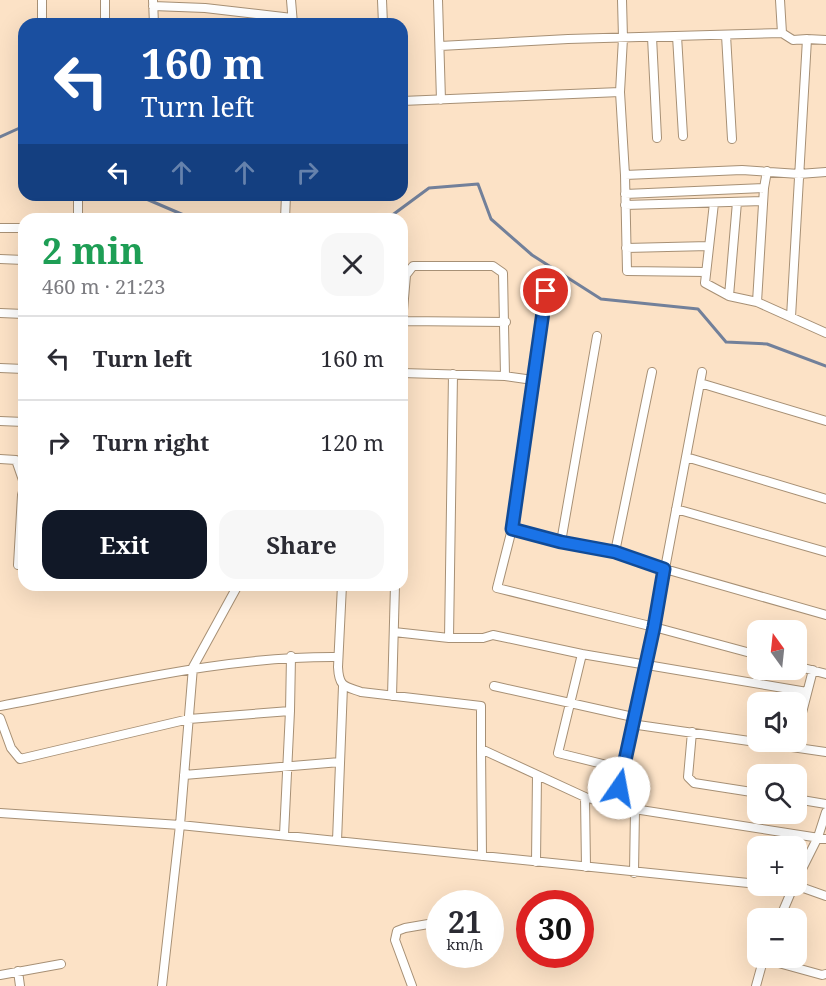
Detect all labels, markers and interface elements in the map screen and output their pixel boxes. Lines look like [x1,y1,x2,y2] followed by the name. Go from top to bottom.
[141,34,265,91] text: 160 m
[42,42,120,120] icon: left
[141,88,254,125] text: Turn left
[102,156,135,189] icon: left
[165,156,198,189] icon: ahead
[228,156,261,189] icon: ahead
[291,156,324,189] icon: right
[42,226,144,275] text: 2 min
[321,233,384,296] button: close
[520,265,571,316] pin
[42,273,165,300] text: 460 m · 21:23
[529,274,562,307] icon: arrive
[42,342,75,375] icon: left
[93,343,192,373] text: Turn left
[321,343,384,373] text: 160 m
[42,426,75,459] icon: right
[93,427,209,457] text: Turn right
[321,427,384,457] text: 120 m
[42,510,207,579] button: Exit
[219,510,384,579] button: Share
[747,620,807,680] north arrow
[747,620,807,968] map controls
[747,692,807,752] button: sound
[587,756,651,820] position arrow
[747,764,807,824] button: search
[747,836,807,896] button: +
[516,890,594,968] speed limit sign: 30
[448,901,482,942] text: 21
[747,908,807,968] button: −
[447,934,483,954] text: km/h

